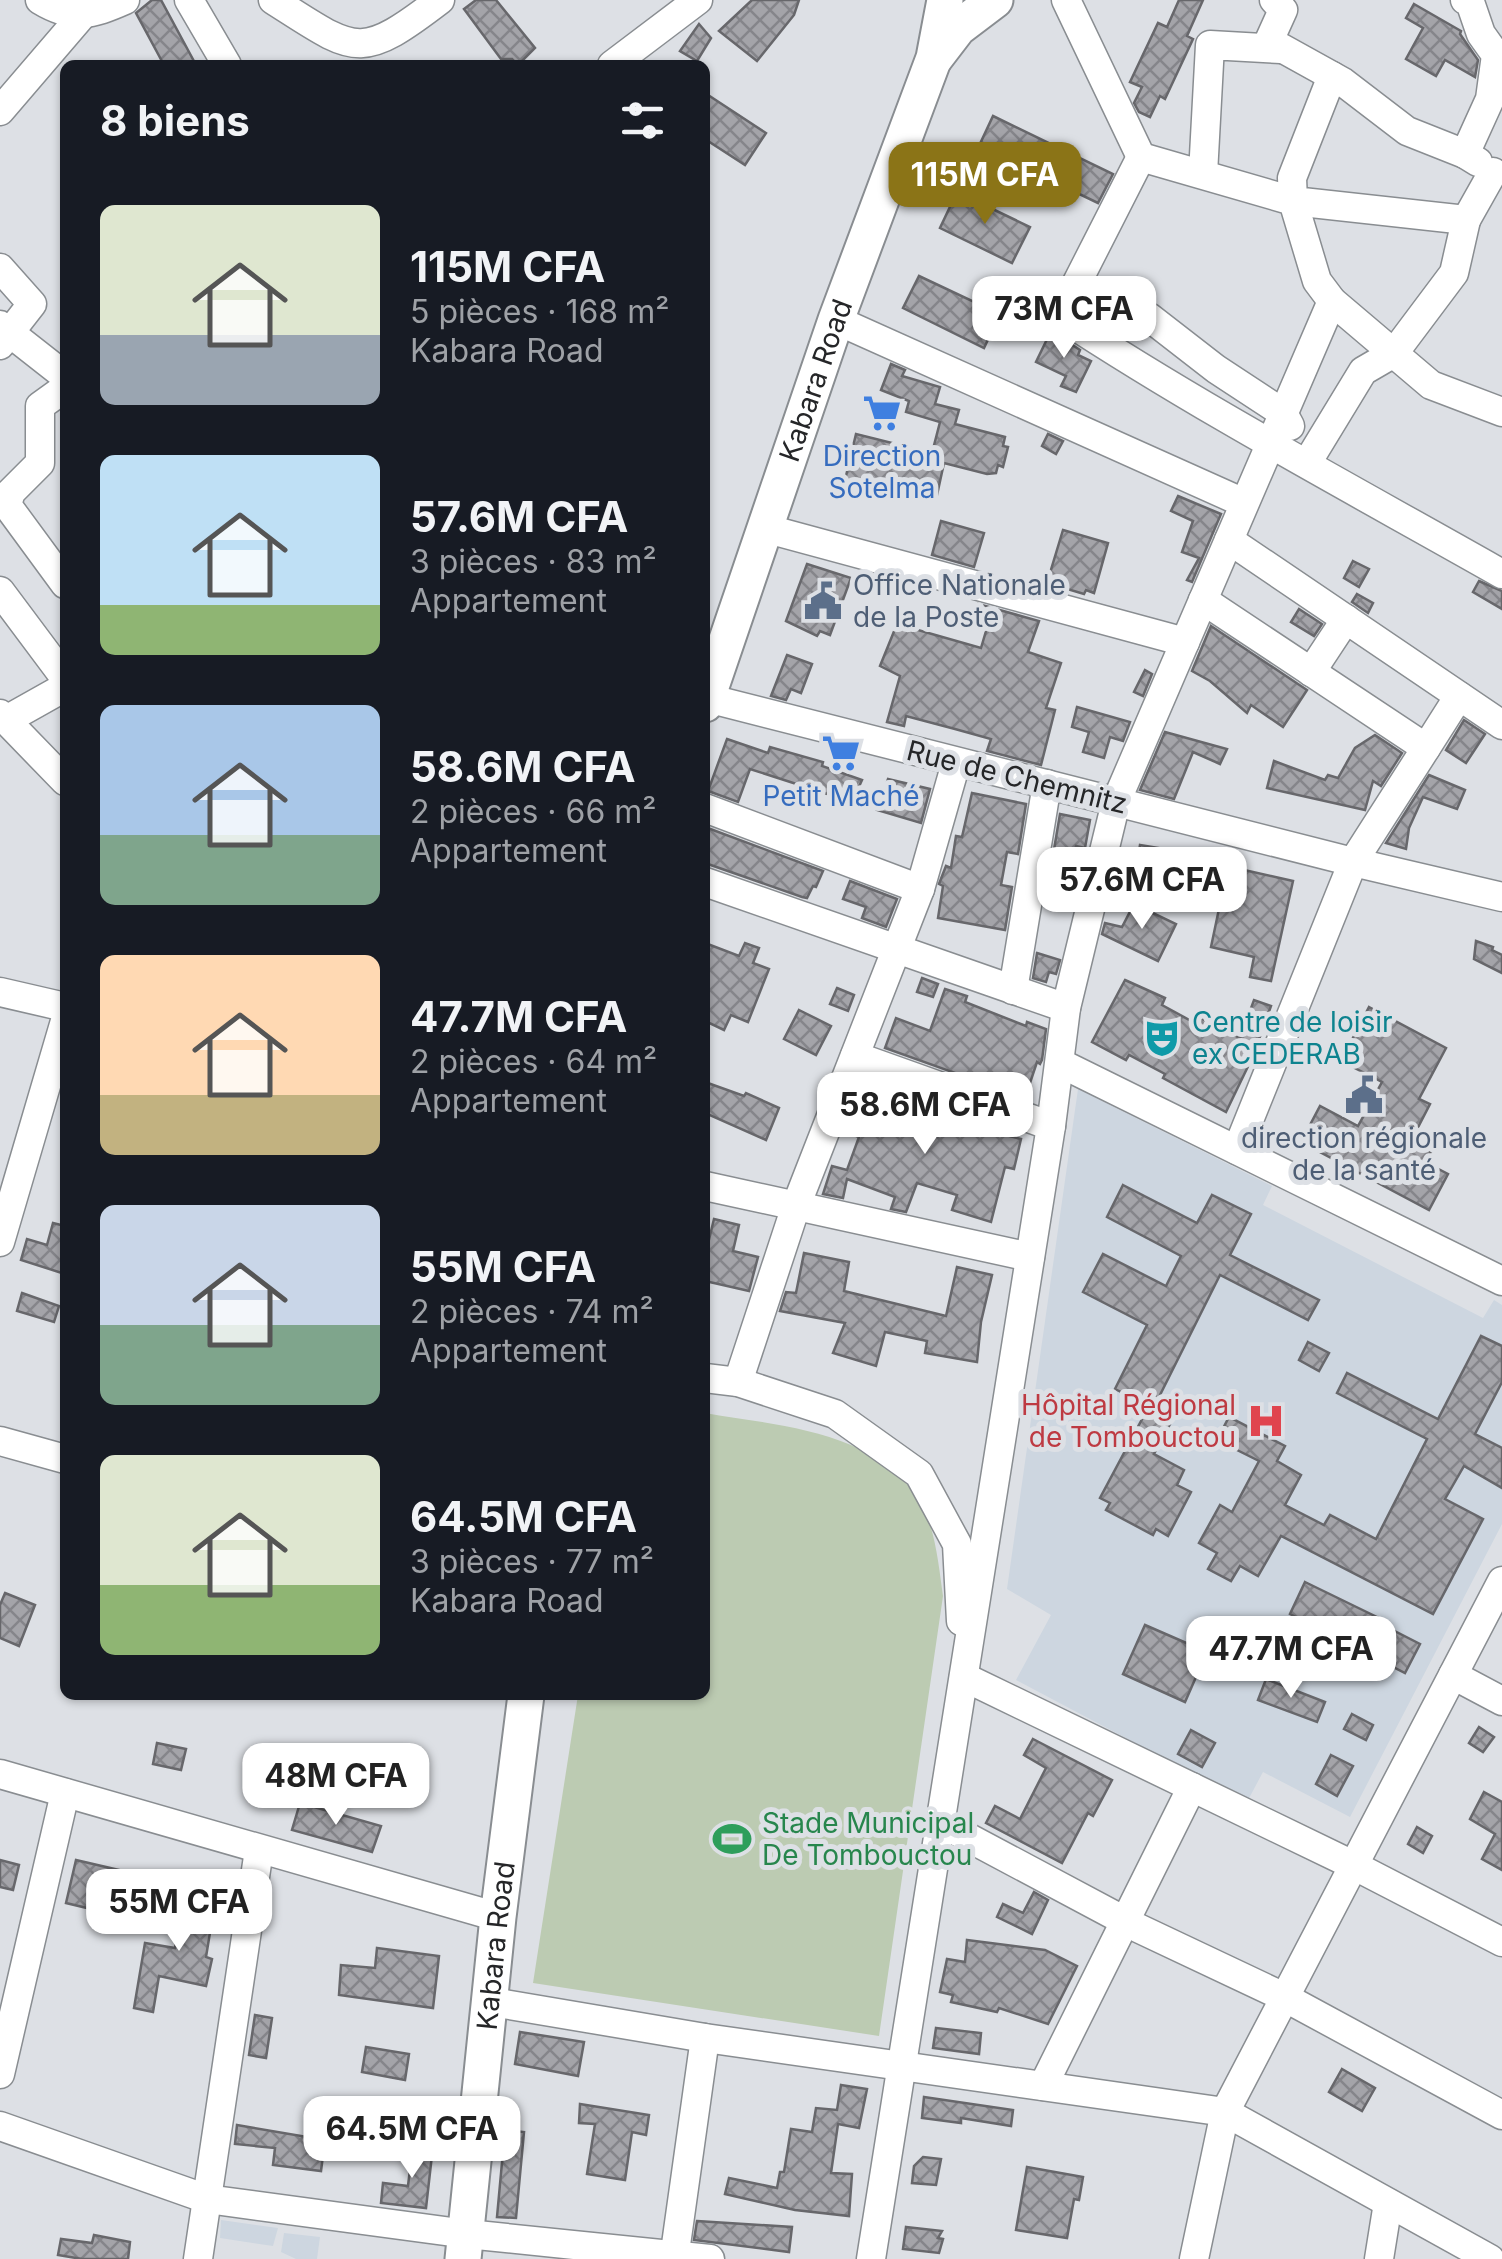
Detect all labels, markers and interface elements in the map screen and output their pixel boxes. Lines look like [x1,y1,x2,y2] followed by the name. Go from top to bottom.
[615,93,670,148] icon: filters
[100,95,250,146] text: 8 biens
[882,142,1088,227] pin: 115M CFA
[911,155,1059,194] text: 115M CFA
[410,241,605,292] text: 115M CFA
[180,245,300,365] icon: home
[972,276,1156,361] pin: 73M CFA
[994,289,1134,328] text: 73M CFA
[410,292,669,331] text: 5 pièces · 168 m²
[772,294,859,466] street label: Kabara Road
[410,331,604,370] text: Kabara Road
[861,392,903,434] supermarket icon: Direction Sotelma
[823,439,941,505] place label: Direction Sotelma
[410,491,628,542] text: 57.6M CFA
[180,495,300,615] icon: home
[410,542,657,581] text: 3 pièces · 83 m²
[853,568,1066,634] place label: Office Nationale de la Poste
[802,580,844,622] public building icon: Office Nationale de la Poste
[410,581,607,620] text: Appartement
[820,732,862,774] supermarket icon: Petit Maché
[903,733,1131,821] street label: Rue de Chemnitz
[410,741,636,792] text: 58.6M CFA
[180,745,300,865] icon: home
[763,779,919,813] place label: Petit Maché
[410,792,656,831] text: 2 pièces · 66 m²
[410,831,607,870] text: Appartement
[1028,847,1256,932] pin: 57.6M CFA
[1059,860,1225,899] text: 57.6M CFA
[410,991,627,1042] text: 47.7M CFA
[180,995,300,1115] icon: home
[1192,1005,1393,1071] place label: Centre de loisir ex CEDERAB
[1141,1017,1183,1059] theatre icon: Centre de loisir ex CEDERAB
[410,1042,657,1081] text: 2 pièces · 64 m²
[811,1072,1039,1157] pin: 58.6M CFA
[1343,1074,1385,1116] public building icon: direction régionale de la santé
[410,1081,607,1120] text: Appartement
[839,1085,1011,1124] text: 58.6M CFA
[1241,1121,1487,1187] place label: direction régionale de la santé
[410,1241,596,1292] text: 55M CFA
[180,1245,300,1365] icon: home
[410,1292,654,1331] text: 2 pièces · 74 m²
[410,1331,607,1370] text: Appartement
[1021,1388,1236,1454] place label: Hôpital Régional de Tombouctou
[1245,1400,1287,1442] hospital icon: Hôpital Régional de Tombouctou
[410,1491,637,1542] text: 64.5M CFA
[180,1495,300,1615] icon: home
[410,1542,654,1581] text: 3 pièces · 77 m²
[410,1581,604,1620] text: Kabara Road
[1177,1616,1405,1701] pin: 47.7M CFA
[1208,1629,1374,1668] text: 47.7M CFA
[244,1743,428,1828] pin: 48M CFA
[264,1756,408,1795] text: 48M CFA
[762,1806,974,1872] place label: Stade Municipal De Tombouctou
[711,1818,753,1860] sports icon: Stade Municipal De Tombouctou
[470,1859,522,2032] street label: Kabara Road
[87,1869,271,1954] pin: 55M CFA
[108,1882,250,1921] text: 55M CFA
[298,2096,526,2181] pin: 64.5M CFA
[325,2109,499,2148] text: 64.5M CFA

